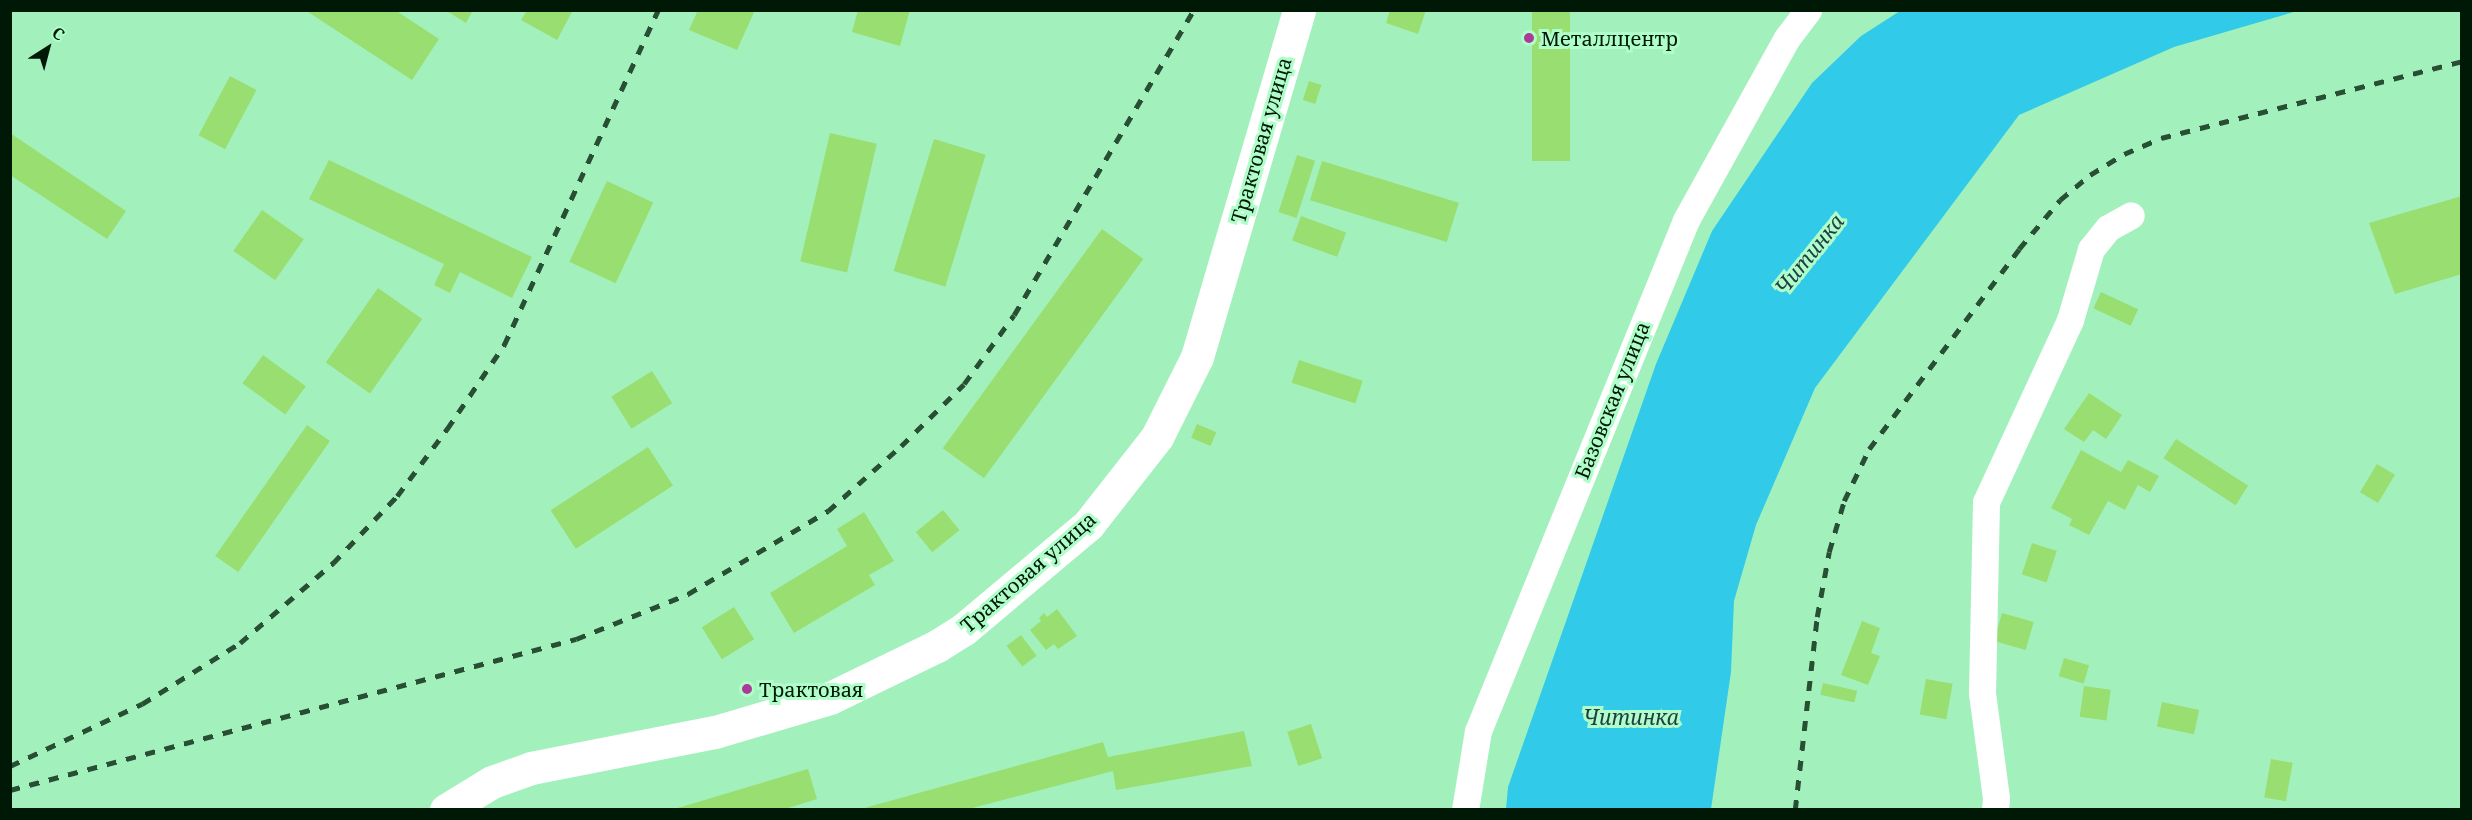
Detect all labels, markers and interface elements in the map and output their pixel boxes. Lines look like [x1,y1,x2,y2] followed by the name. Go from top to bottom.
[18,18,78,78] north arrow
[48,21,69,45] text: С
[1541,26,1678,50] place label: Металлцентр
[1522,31,1536,45] marker: Металлцентр
[1226,54,1296,226] street label: Трактовая улица
[1769,209,1849,299] water label: Читинка
[1569,318,1655,482] street label: Базовская улица
[955,507,1101,637] street label: Трактовая улица
[759,677,863,701] place label: Трактовая
[740,682,754,696] marker: Трактовая
[1583,704,1679,730] water label: Читинка

